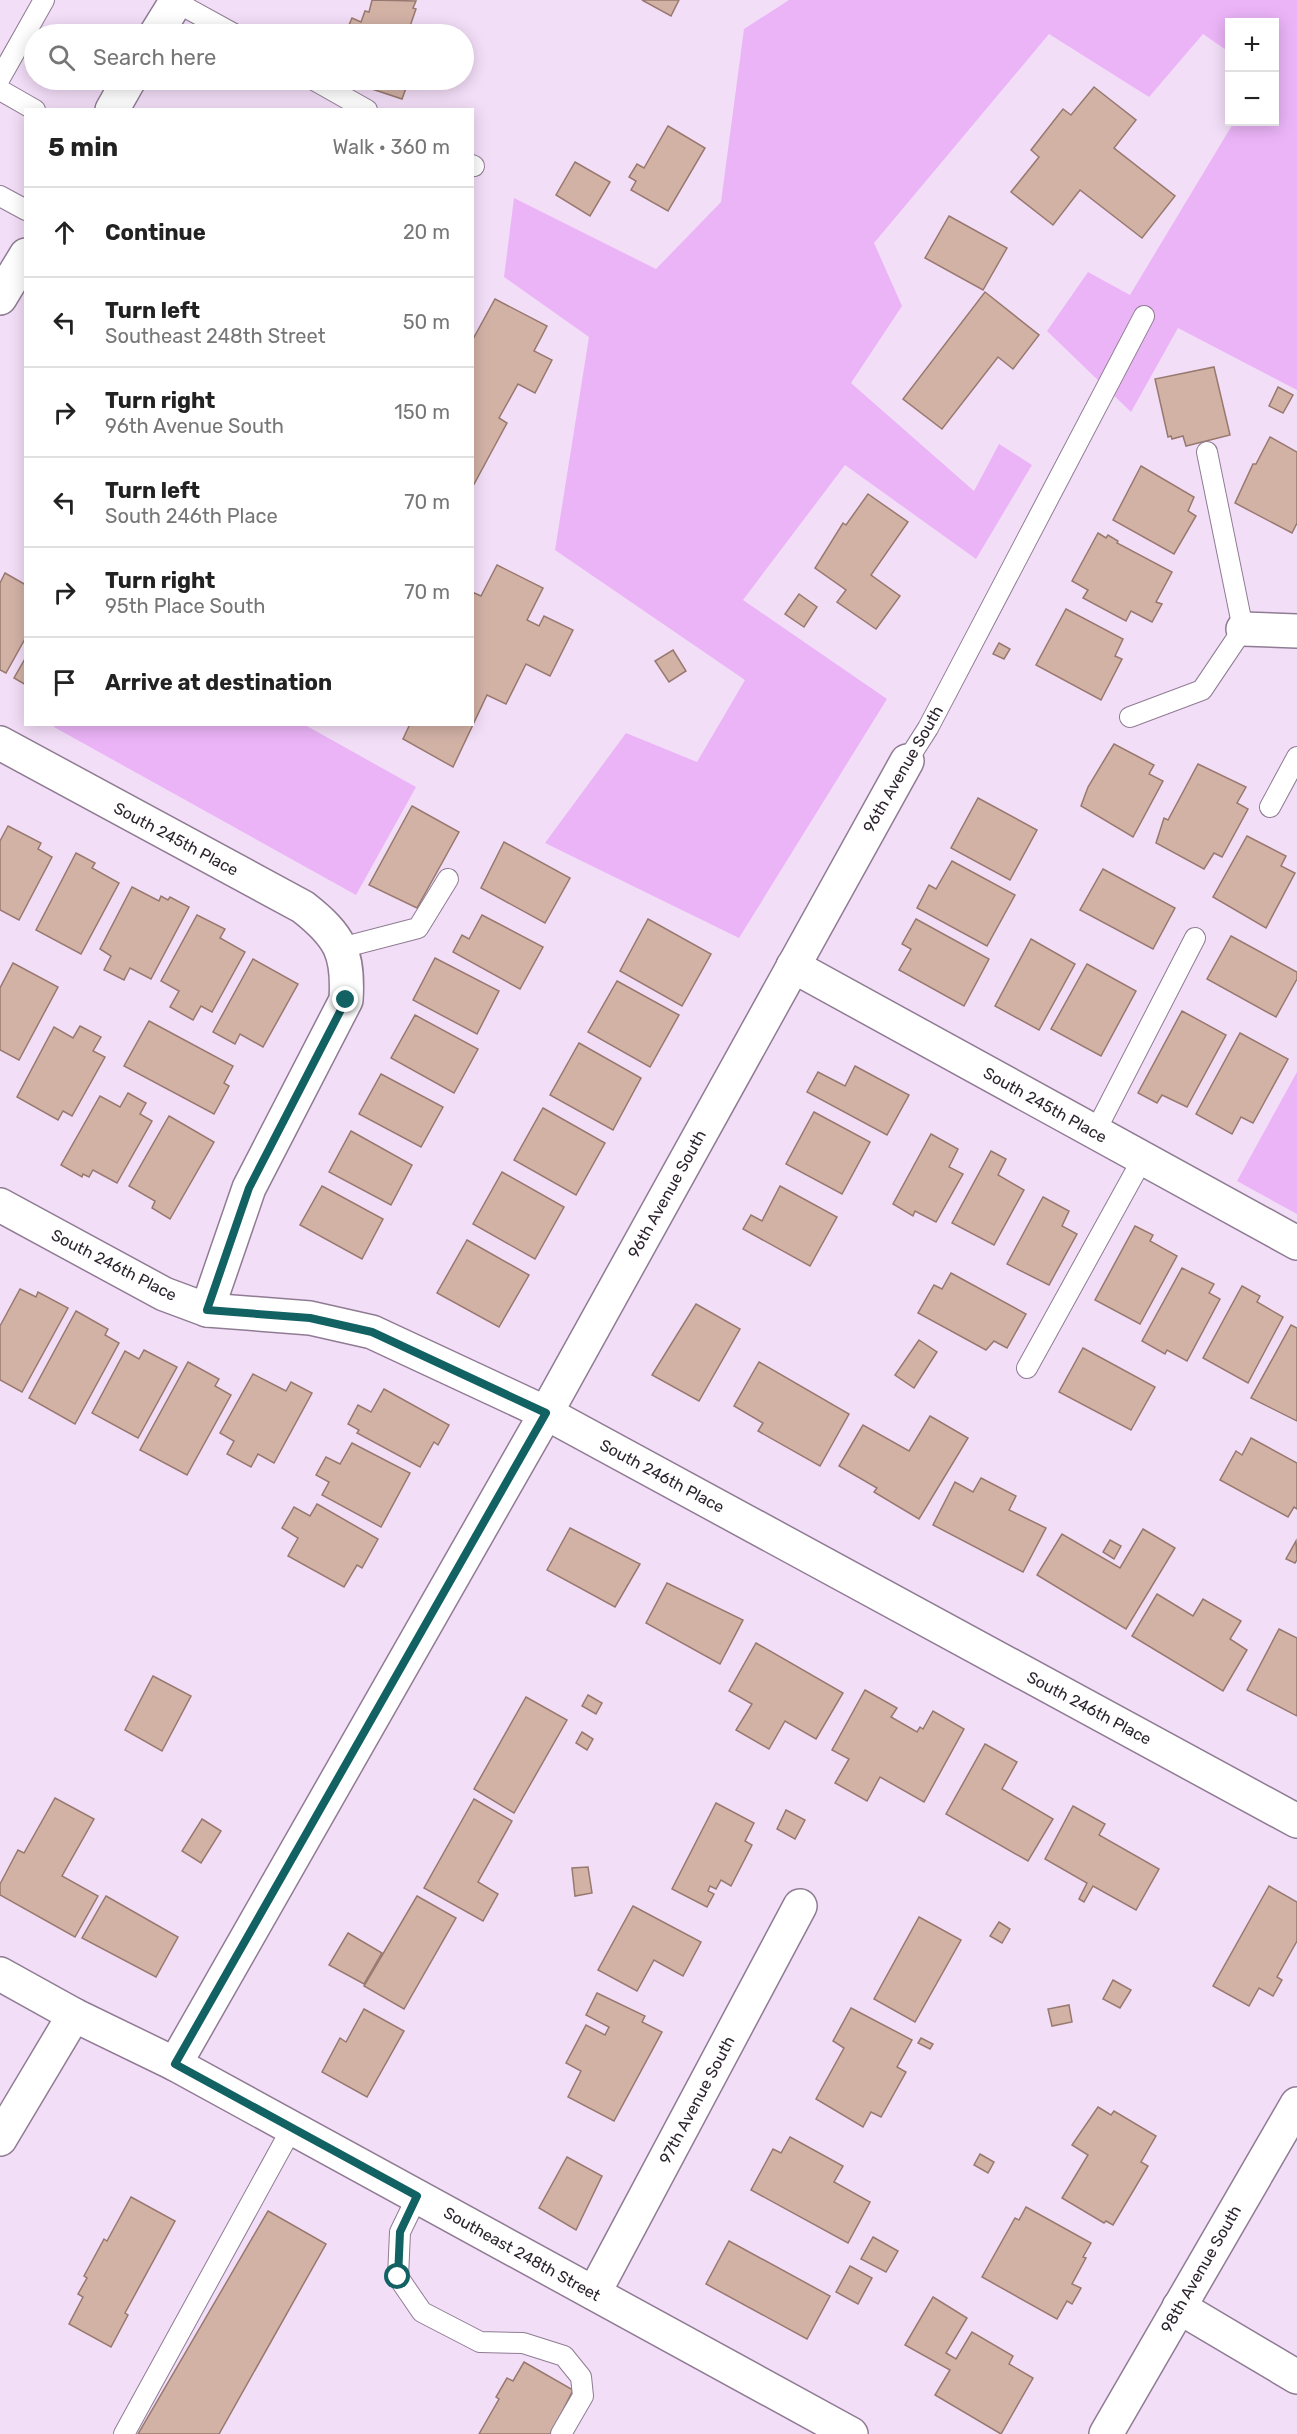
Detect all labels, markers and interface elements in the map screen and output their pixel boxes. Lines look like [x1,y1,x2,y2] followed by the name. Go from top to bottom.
[1225,18,1279,126] map controls
[1225,18,1279,72] button: +
[24,24,474,90] search box
[45,41,78,74] icon: search
[93,44,216,71] text: Search here
[1225,72,1279,126] button: −
[48,132,118,163] text: 5 min
[333,135,450,159] text: Walk · 360 m
[48,216,81,249] icon: ahead
[105,219,206,246] text: Continue
[403,220,450,244] text: 20 m
[105,297,200,324] text: Turn left
[48,306,81,339] icon: left
[403,310,450,334] text: 50 m
[105,324,326,348] text: Southeast 248th Street
[105,387,215,414] text: Turn right
[48,396,81,429] icon: right
[394,400,450,424] text: 150 m
[105,414,284,438] text: 96th Avenue South
[105,477,200,504] text: Turn left
[48,486,81,519] icon: left
[404,490,450,514] text: 70 m
[105,504,278,528] text: South 246th Place
[105,567,215,594] text: Turn right
[48,576,81,609] icon: right
[404,580,450,604] text: 70 m
[105,594,265,618] text: 95th Place South
[48,666,81,699] icon: arrive
[105,669,332,696] text: Arrive at destination
[859,702,947,836] street label: 96th Avenue South
[111,798,241,880] street label: South 245th Place
[332,986,358,1012] route end
[980,1063,1110,1147] street label: South 245th Place
[624,1127,710,1261] street label: 96th Avenue South
[48,1225,180,1305] street label: South 246th Place
[597,1435,728,1517] street label: South 246th Place
[1024,1667,1155,1749] street label: South 246th Place
[655,2033,739,2167] street label: 97th Avenue South
[1157,2202,1245,2336] street label: 98th Avenue South
[440,2203,604,2305] street label: Southeast 248th Street
[384,2263,410,2289] route start

